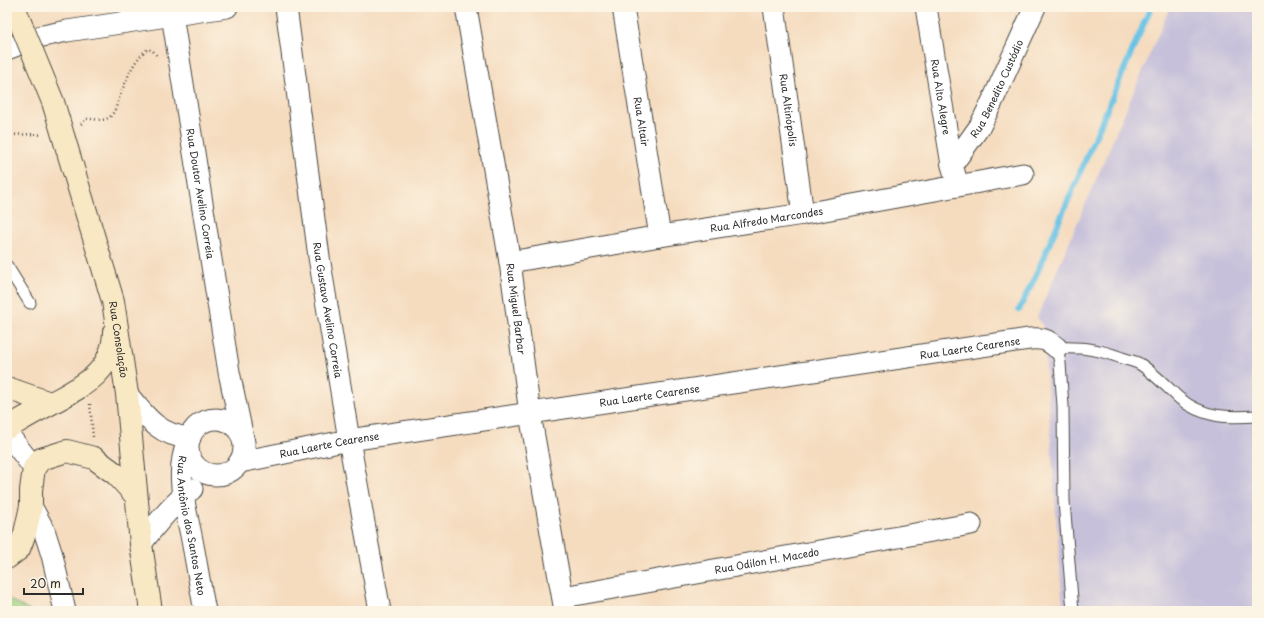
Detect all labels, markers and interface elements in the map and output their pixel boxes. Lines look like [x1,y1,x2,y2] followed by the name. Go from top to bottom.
[966,36,1027,140] street label: Rua Benedito Custódio
[928,58,955,136] street label: Rua Alto Alegre
[776,73,802,148] street label: Rua Altinópolis
[631,96,653,148] street label: Rua Altair
[183,127,219,261] street label: Rua Doutor Avelino Correia
[709,202,824,235] street label: Rua Alfredo Marcondes
[310,241,347,380] street label: Rua Gustavo Avelino Correia
[503,262,530,356] street label: Rua Miguel Barbar
[106,300,133,379] street label: Rua Consolação
[919,332,1022,362] street label: Rua Laerte Cearense
[598,380,701,410] street label: Rua Laerte Cearense
[278,428,381,461] street label: Rua Laerte Cearense
[174,454,210,597] street label: Rua Antônio dos Santos Neto
[713,543,821,577] street label: Rua Odilon H. Macedo
[24,570,83,596] scale bar
[30,574,61,592] text: 20 m

